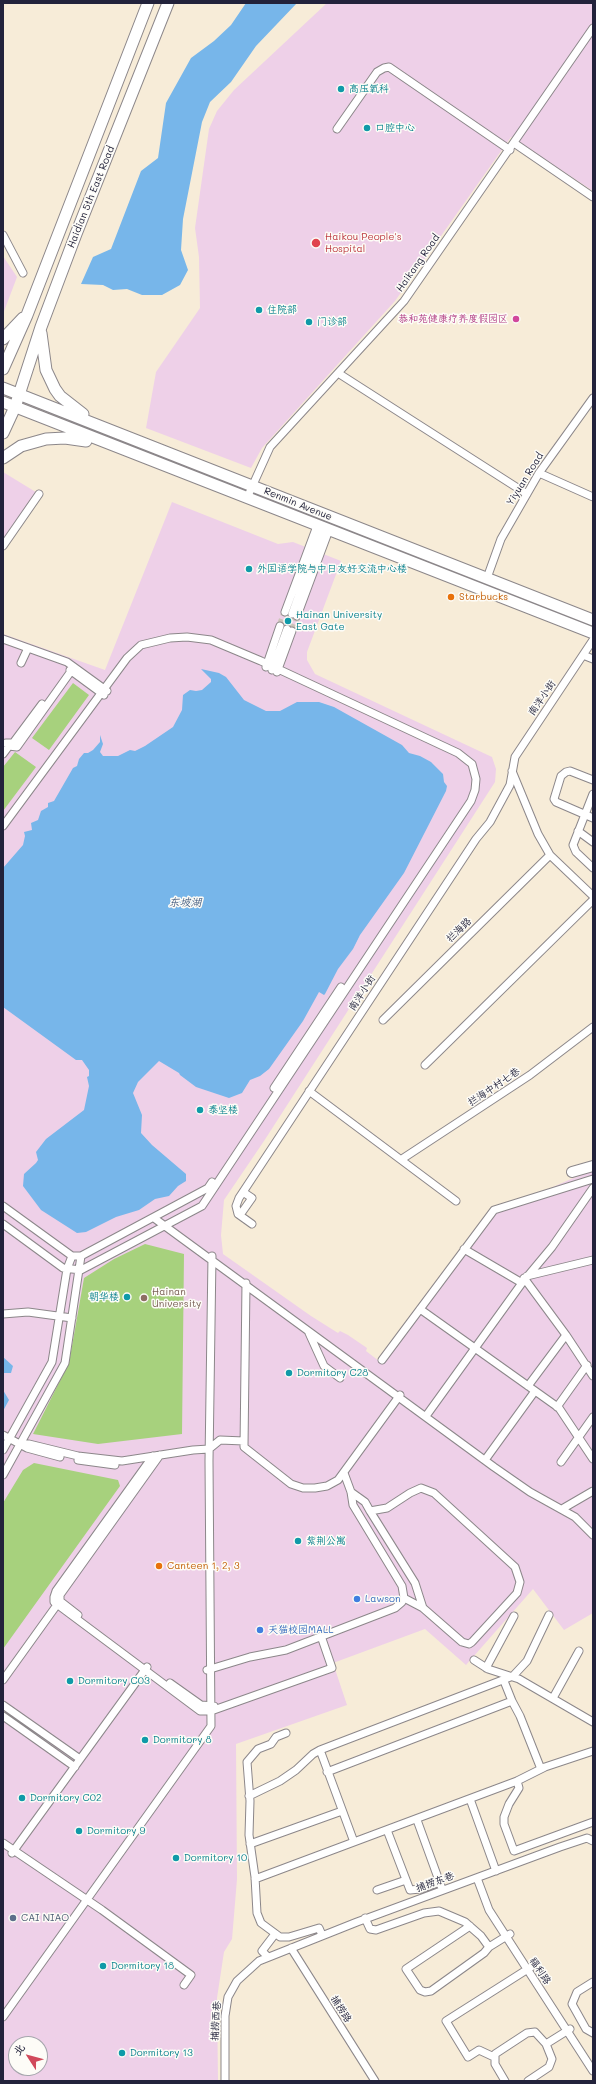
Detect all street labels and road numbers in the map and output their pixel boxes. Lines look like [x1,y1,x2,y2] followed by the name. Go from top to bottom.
[65,144,117,250] street label: Haidian 5th East Road
[394,232,442,294] street label: Haikang Road
[504,450,546,508] street label: Yiyuan Road
[262,485,334,523] street label: Renmin Avenue
[526,678,558,718] street label: 南洋小街
[444,915,474,945] street label: 拦海路
[346,973,378,1013] street label: 南洋小街
[466,1065,522,1109] street label: 拦海中村七巷
[414,1870,456,1894] street label: 捕捞东巷
[527,1955,553,1987] street label: 福利路
[328,1993,354,2025] street label: 捕捞路
[209,2001,223,2041] street label: 捕捞西巷

